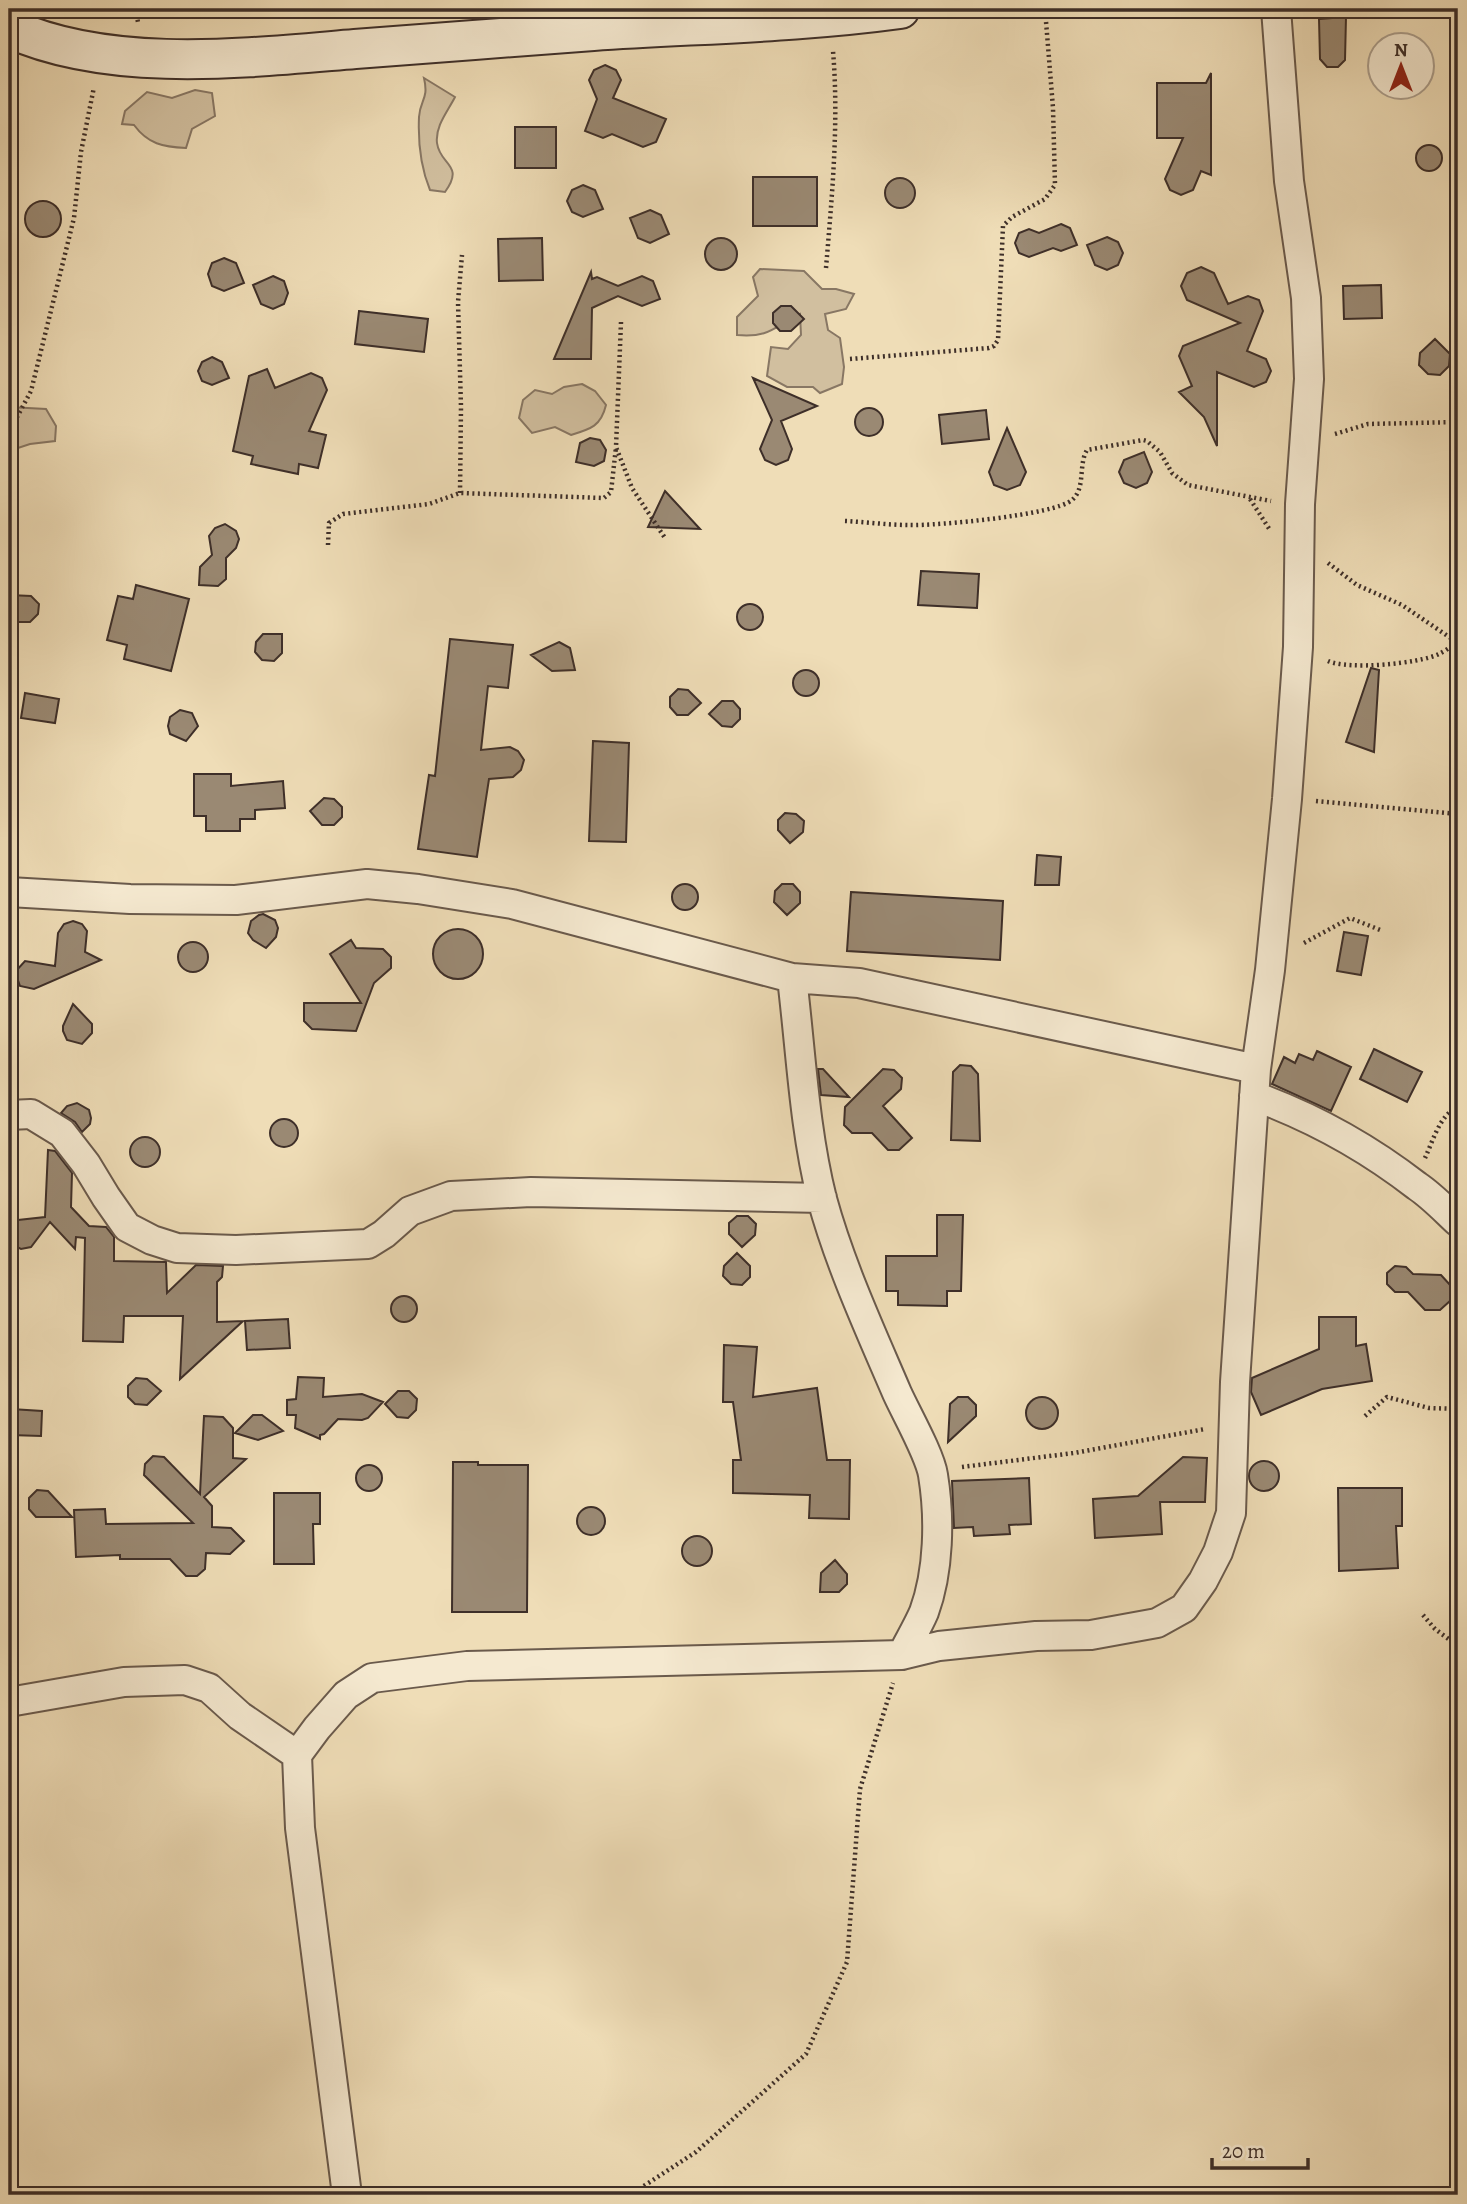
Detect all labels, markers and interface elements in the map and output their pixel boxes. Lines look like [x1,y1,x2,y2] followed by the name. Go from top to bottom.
[1366,32,1436,102] north arrow
[1394,37,1408,63] text: N
[1212,2127,1308,2171] scale bar
[1222,2137,1265,2165] text: 20 m

